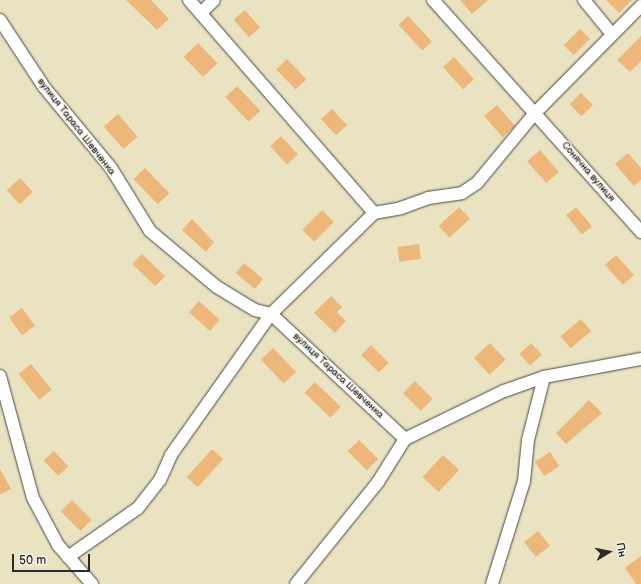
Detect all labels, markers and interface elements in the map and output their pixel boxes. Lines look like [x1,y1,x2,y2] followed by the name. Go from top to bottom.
[34,76,118,178] street label: вулиця Тараса Шевченка
[559,140,617,204] street label: Сонячна вулиця
[290,331,386,421] street label: вулиця Тараса Шевченка
[589,532,629,572] north arrow
[614,541,629,558] text: Пн
[14,546,92,572] scale bar
[19,553,46,568] text: 50 m

